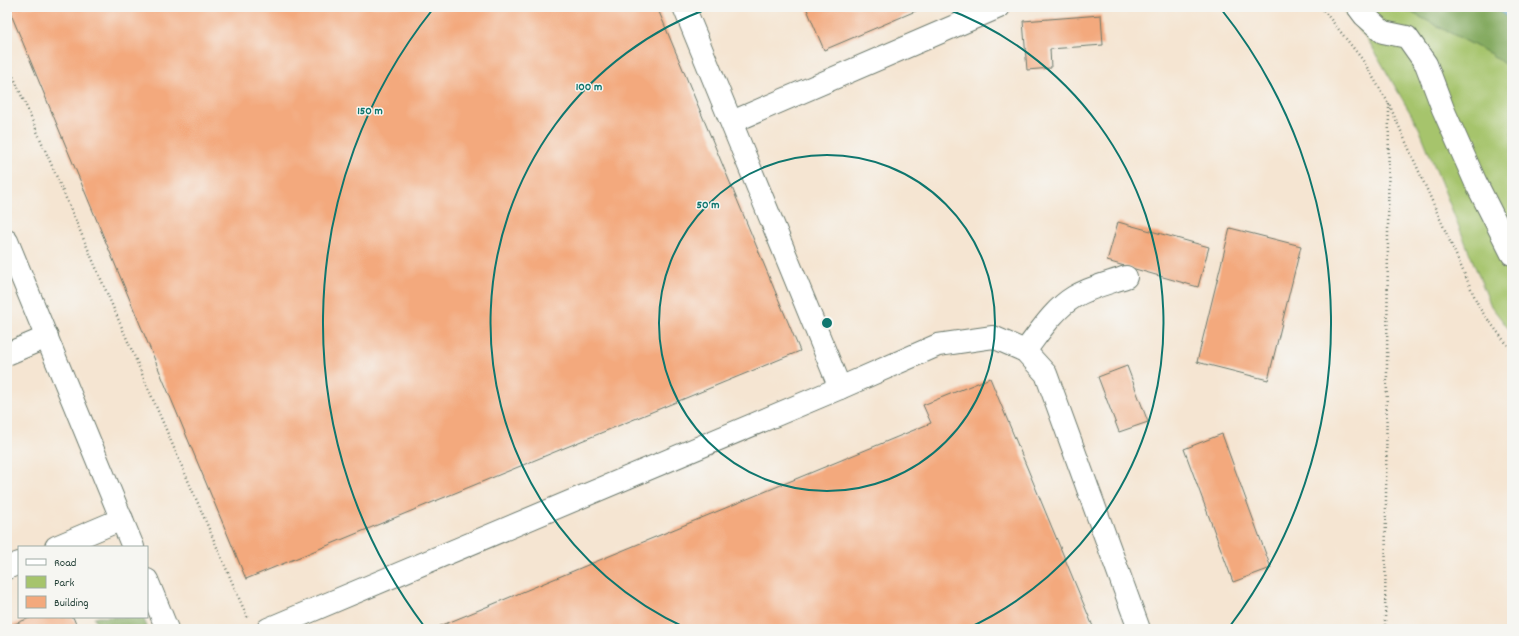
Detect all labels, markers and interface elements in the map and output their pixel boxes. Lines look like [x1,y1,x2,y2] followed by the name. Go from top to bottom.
[576,79,602,96] text: 100 m
[357,103,383,120] text: 150 m
[696,197,720,214] text: 50 m
[820,316,834,330] centre of rings
[18,546,148,618] legend
[54,555,76,572] text: Road
[54,575,75,592] text: Park
[54,595,89,612] text: Building

